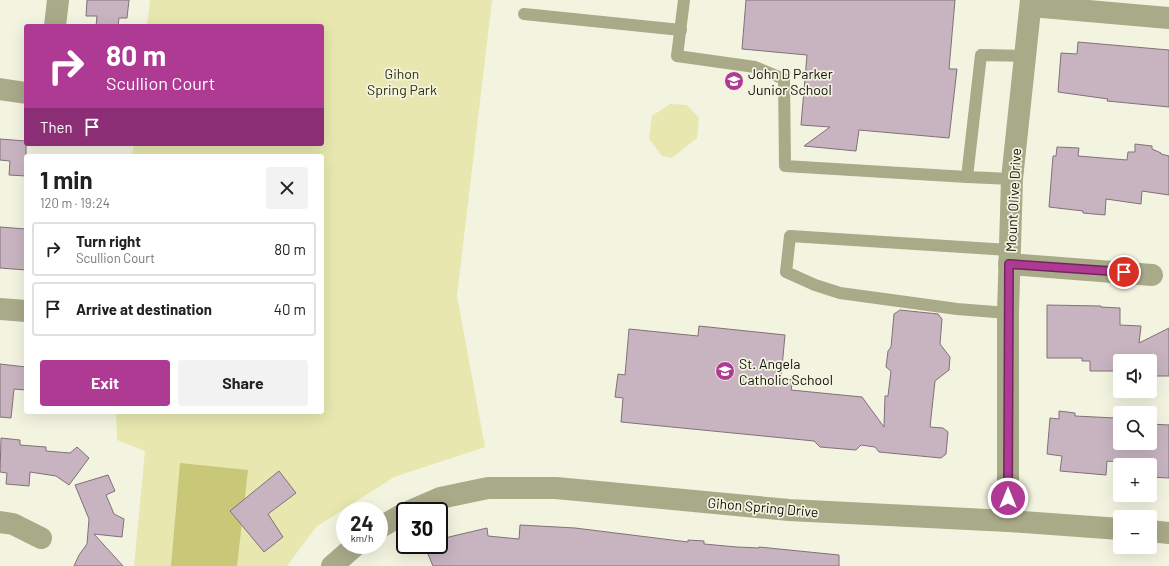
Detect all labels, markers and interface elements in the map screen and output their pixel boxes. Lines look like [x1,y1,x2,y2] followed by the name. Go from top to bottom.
[106,38,166,72] text: 80 m
[40,40,92,92] icon: right
[367,65,437,98] park label: Gihon Spring Park
[748,65,833,98] place label: John D Parker Junior School
[723,70,745,92] school or university icon: John D Parker Junior School
[106,72,215,94] text: Scullion Court
[81,116,103,138] icon: arrive
[40,118,73,136] text: Then
[1002,148,1024,252] street label: Mount Olive Drive
[40,165,93,194] text: 1 min
[266,167,308,209] button: close
[40,195,110,211] text: 120 m · 19:24
[76,232,141,250] text: Turn right
[42,238,64,260] icon: right
[274,240,306,258] text: 80 m
[76,250,155,266] text: Scullion Court
[1107,255,1141,289] pin
[1113,261,1135,283] icon: arrive
[42,298,64,320] icon: arrive
[76,300,212,318] text: Arrive at destination
[274,300,306,318] text: 40 m
[1113,354,1157,554] map controls
[1113,354,1157,398] button: sound
[739,355,833,388] place label: St. Angela Catholic School
[40,360,170,406] button: Exit
[178,360,308,406] button: Share
[714,360,736,382] school or university icon: St. Angela Catholic School
[1113,406,1157,450] button: search
[1113,458,1157,502] button: +
[987,477,1029,519] position arrow
[707,494,819,520] street label: Gihon Spring Drive
[396,502,448,554] speed limit sign: 30
[1113,510,1157,554] button: −
[350,511,374,535] text: 24
[351,532,373,544] text: km/h

